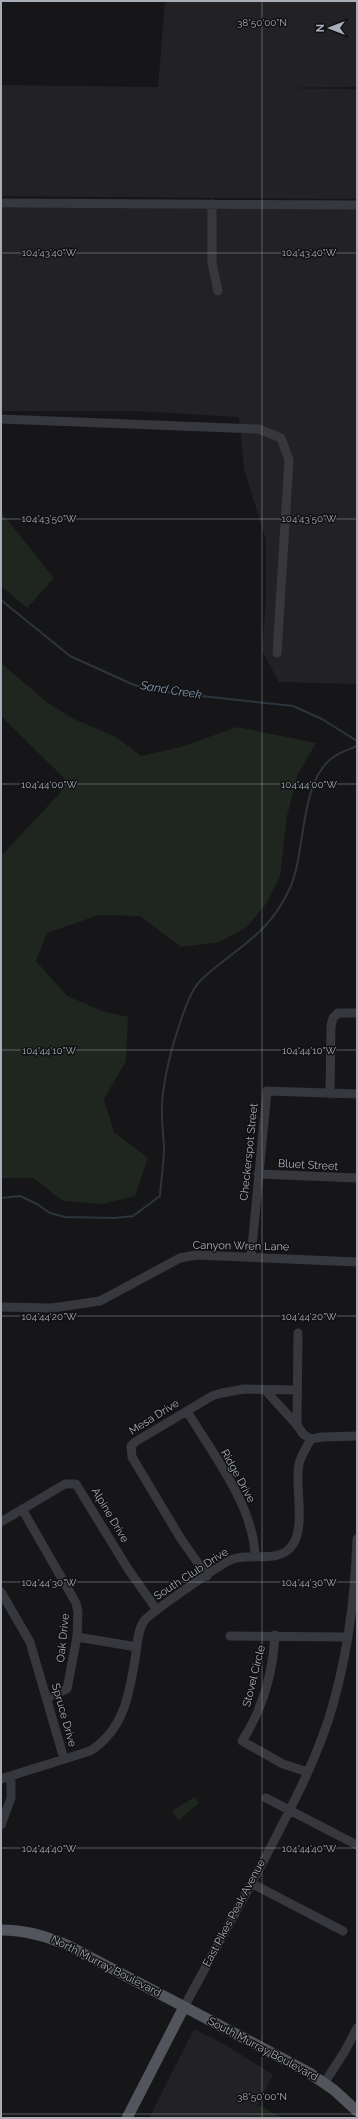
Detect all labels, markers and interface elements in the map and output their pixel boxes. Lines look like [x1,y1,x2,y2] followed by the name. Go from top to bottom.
[310,8,350,48] north arrow
[237,17,287,28] text: 38°50'00"N
[314,24,327,32] text: N
[22,247,77,258] text: 104°43'40"W
[282,247,337,258] text: 104°43'40"W
[22,513,77,524] text: 104°43'50"W
[282,513,337,524] text: 104°43'50"W
[138,678,203,702] water label: Sand Creek
[21,779,77,790] text: 104°44'00"W
[281,779,337,790] text: 104°44'00"W
[22,1045,77,1056] text: 104°44'10"W
[282,1045,337,1056] text: 104°44'10"W
[237,1102,261,1201] street label: Checkerspot Street
[278,1157,339,1173] street label: Bluet Street
[193,1239,290,1253] street label: Canyon Wren Lane
[21,1311,77,1322] text: 104°44'20"W
[281,1311,337,1322] text: 104°44'20"W
[127,1396,182,1437] street label: Mesa Drive
[218,1447,258,1505] street label: Ridge Drive
[89,1485,132,1545] street label: Alpine Drive
[152,1545,231,1603] street label: South Club Drive
[21,1577,77,1588] text: 104°44'30"W
[281,1577,337,1588] text: 104°44'30"W
[54,1612,72,1663] street label: Oak Drive
[240,1643,268,1708] street label: Stovel Circle
[49,1682,79,1749] street label: Spruce Drive
[22,1843,77,1854] text: 104°44'40"W
[282,1843,337,1854] text: 104°44'40"W
[200,1857,268,1969] street label: East Pikes Peak Avenue
[49,1933,163,2000] street label: North Murray Boulevard
[206,2014,320,2084] street label: South Murray Boulevard
[237,2091,287,2102] text: 38°50'00"N

